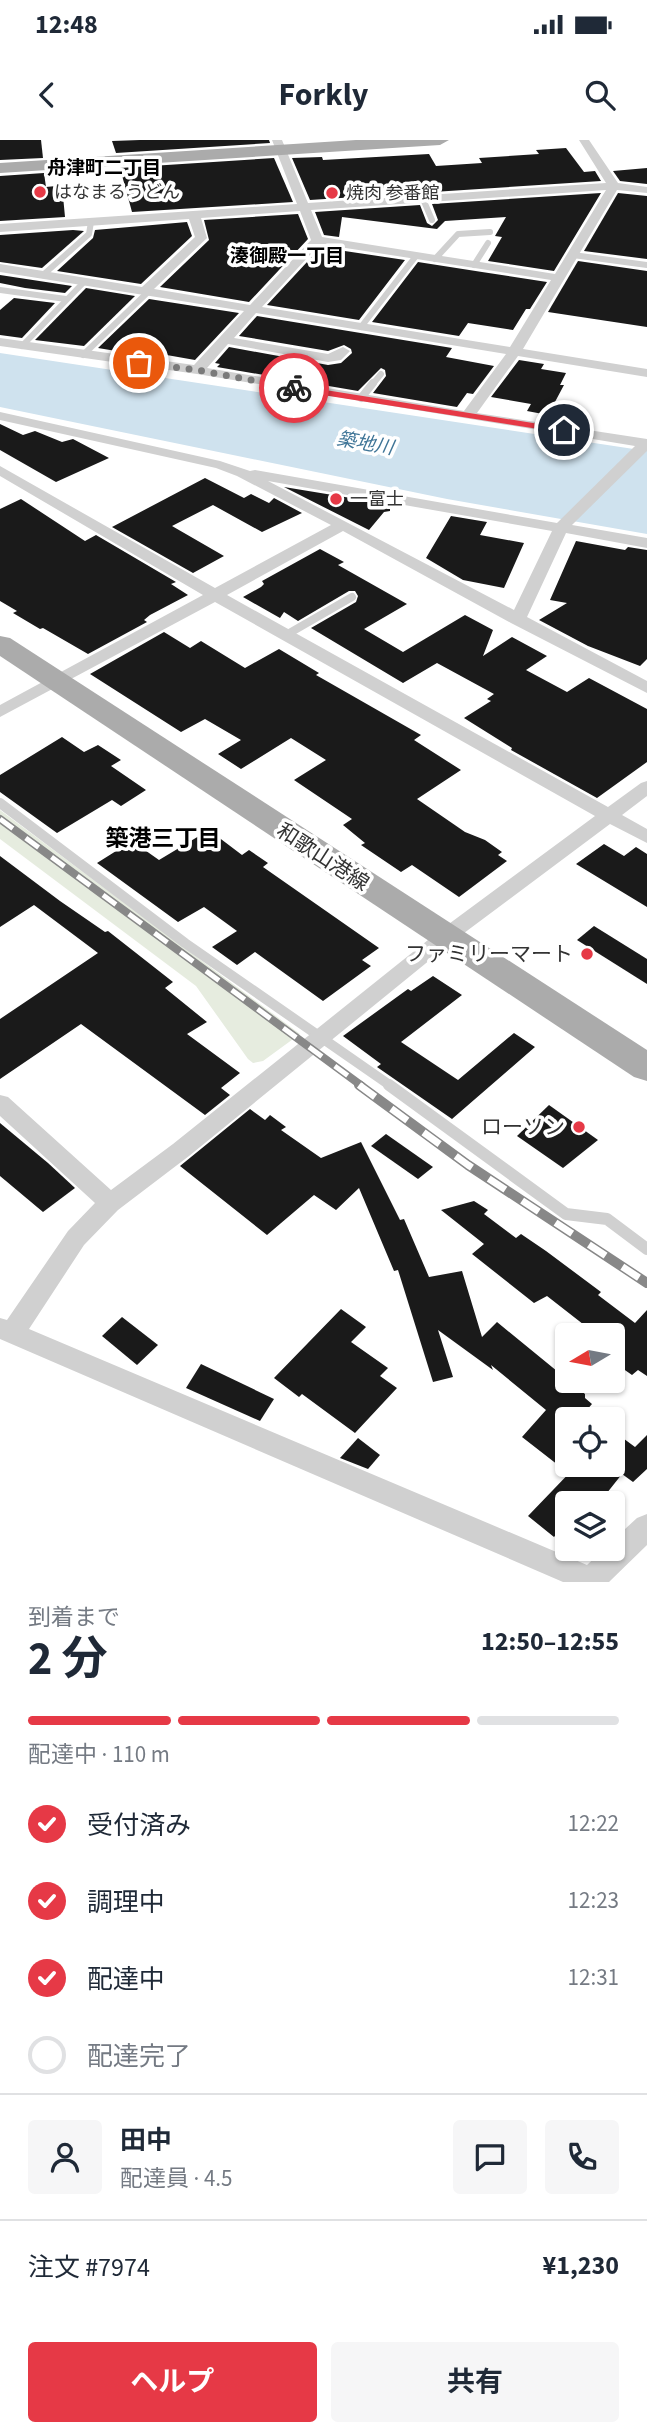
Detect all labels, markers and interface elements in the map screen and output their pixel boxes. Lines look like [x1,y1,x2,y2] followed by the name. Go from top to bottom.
[35,6,98,43] text: 12:48
[278,72,369,118] text: Forkly
[28,76,66,114] icon: back
[581,76,619,114] icon: search
[47,155,161,182] district label: 舟津町二丁目
[54,180,180,205] place label: はなまるうどん
[346,181,440,206] place label: 焼肉 参番館
[32,184,48,200] marker: はなまるうどん
[324,185,340,201] marker: 焼肉 参番館
[230,243,344,270] district label: 湊御殿一丁目
[109,333,169,393] pin
[120,344,158,382] icon: bag
[259,353,329,423] courier
[275,369,313,407] icon: bike
[534,400,594,460] pin
[545,411,583,449] icon: home
[335,426,397,463] water label: 築地川
[350,487,404,512] place label: 一富士
[328,491,344,507] marker: 一富士
[271,816,375,898] street label: 和歌山港線
[106,822,221,855] district label: 築港三丁目
[405,939,573,969] place label: ファミリーマート
[579,946,595,962] marker: ファミリーマート
[481,1112,565,1142] place label: ローソン
[571,1119,587,1135] marker: ローソン
[555,1323,625,1393] north arrow
[555,1323,625,1561] map controls
[555,1407,625,1477] button: locate
[555,1491,625,1561] button: layers
[28,1601,120,1634] text: 到着まで
[481,1623,619,1660] text: 12:50–12:55
[28,1627,108,1692] text: 2 分
[28,1738,170,1771] text: 配達中 · 110 m
[28,1805,66,1843] icon: check
[87,1807,191,1844] text: 受付済み
[568,1807,619,1840] text: 12:22
[28,1882,66,1920] icon: check
[87,1884,165,1921] text: 調理中
[568,1884,619,1917] text: 12:23
[28,1959,66,1997] icon: check
[87,1961,165,1998] text: 配達中
[568,1961,619,1994] text: 12:31
[87,2038,191,2075] text: 配達完了
[28,2120,102,2194] button: person
[453,2120,527,2194] button: chat
[545,2120,619,2194] button: phone
[120,2122,172,2159] text: 田中
[120,2162,233,2195] text: 配達員 · 4.5
[543,2247,619,2284] text: ¥1,230
[28,2249,150,2286] text: 注文 #7974
[28,2342,317,2422] button: ヘルプ
[331,2342,619,2422] button: 共有

